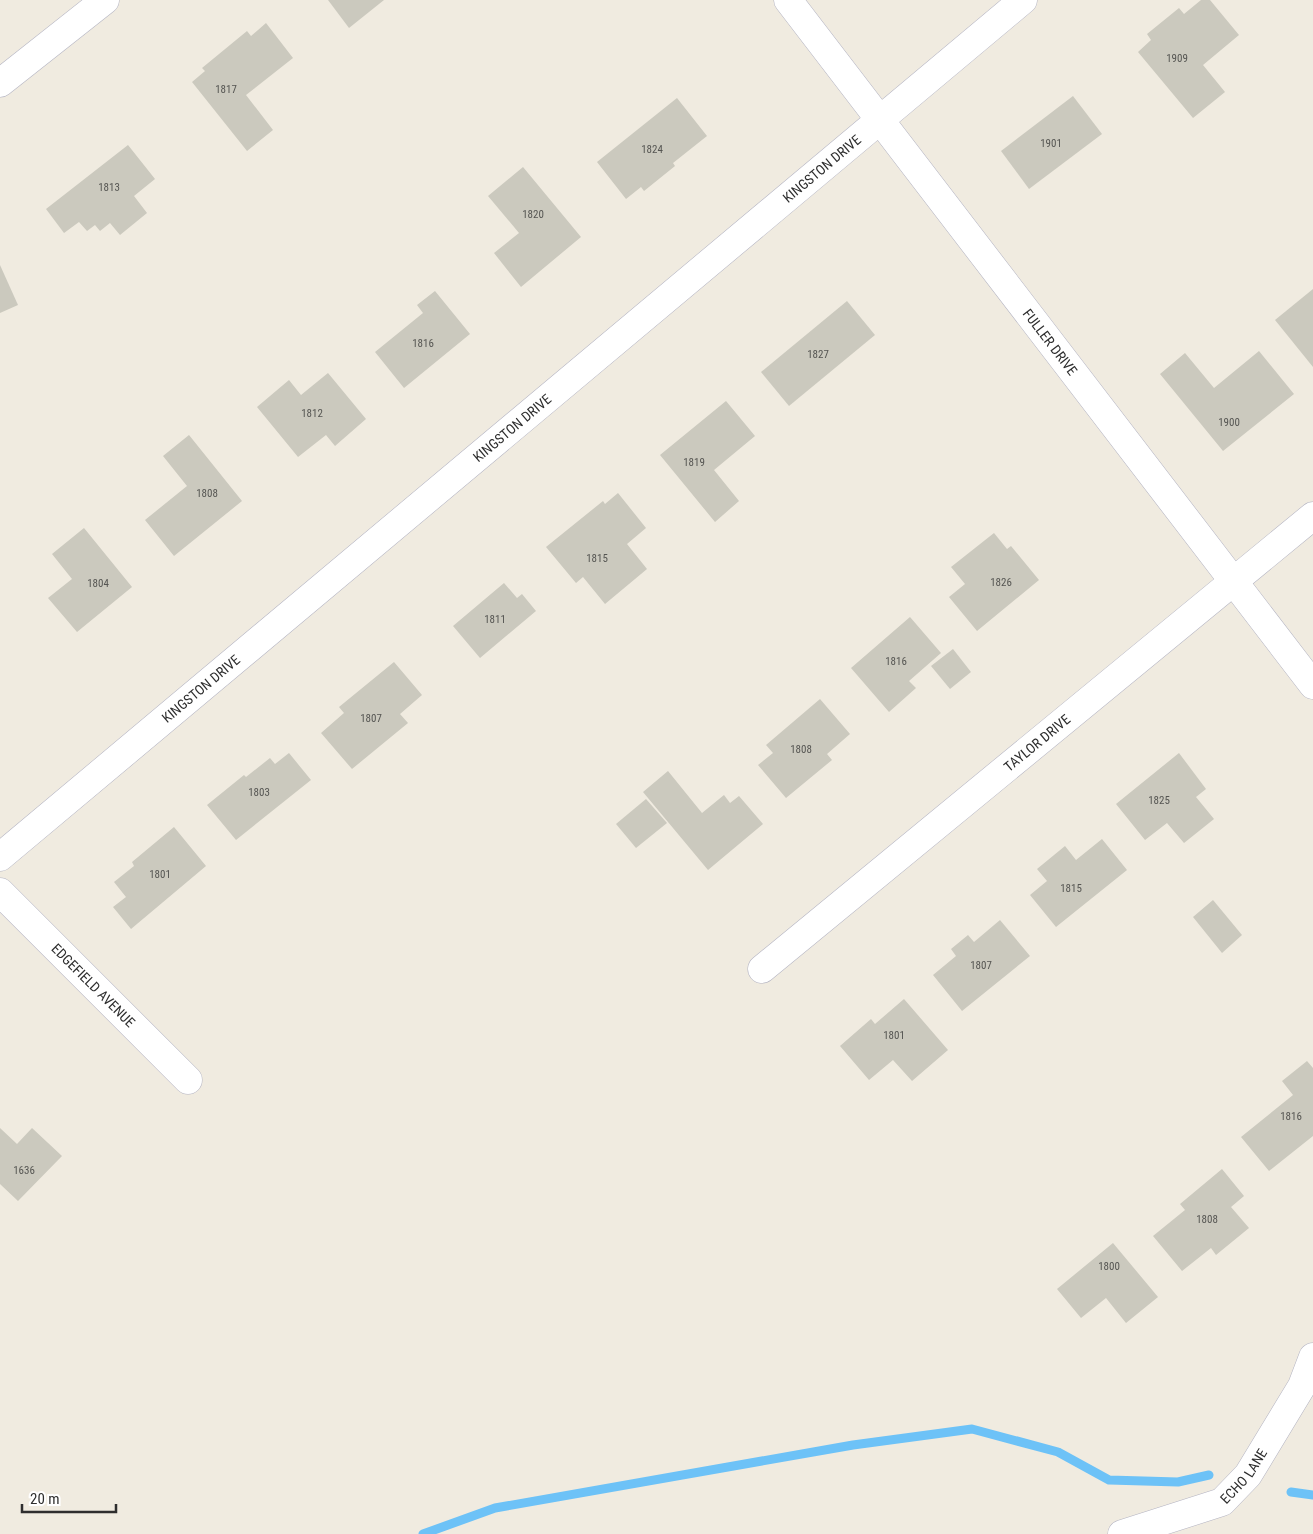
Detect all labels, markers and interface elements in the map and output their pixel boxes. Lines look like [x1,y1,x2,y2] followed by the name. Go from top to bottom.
[1166,52,1188,65] house number: 1909
[215,83,237,96] house number: 1817
[780,131,864,206] street label: KINGSTON DRIVE
[1040,137,1062,150] house number: 1901
[641,143,663,156] house number: 1824
[98,181,120,194] house number: 1813
[522,208,544,221] house number: 1820
[1020,306,1081,378] street label: FULLER DRIVE
[412,337,434,350] house number: 1816
[807,348,829,361] house number: 1827
[470,391,554,465] street label: KINGSTON DRIVE
[301,407,323,420] house number: 1812
[1218,416,1240,429] house number: 1900
[683,456,705,469] house number: 1819
[196,487,218,500] house number: 1808
[586,552,608,565] house number: 1815
[990,576,1012,589] house number: 1826
[87,577,109,590] house number: 1804
[484,613,506,626] house number: 1811
[159,652,243,726] street label: KINGSTON DRIVE
[885,655,907,668] house number: 1816
[1001,711,1073,775] street label: TAYLOR DRIVE
[360,712,382,725] house number: 1807
[790,743,812,756] house number: 1808
[248,786,270,799] house number: 1803
[1148,794,1170,807] house number: 1825
[149,868,171,881] house number: 1801
[1060,882,1082,895] house number: 1815
[48,940,138,1030] street label: EDGEFIELD AVENUE
[970,959,992,972] house number: 1807
[883,1029,905,1042] house number: 1801
[1280,1110,1302,1123] house number: 1816
[13,1164,35,1177] house number: 1636
[1196,1213,1218,1226] house number: 1808
[1098,1260,1120,1273] house number: 1800
[1217,1446,1270,1507] street label: ECHO LANE
[22,1482,116,1514] scale bar
[30,1490,60,1508] text: 20 m

